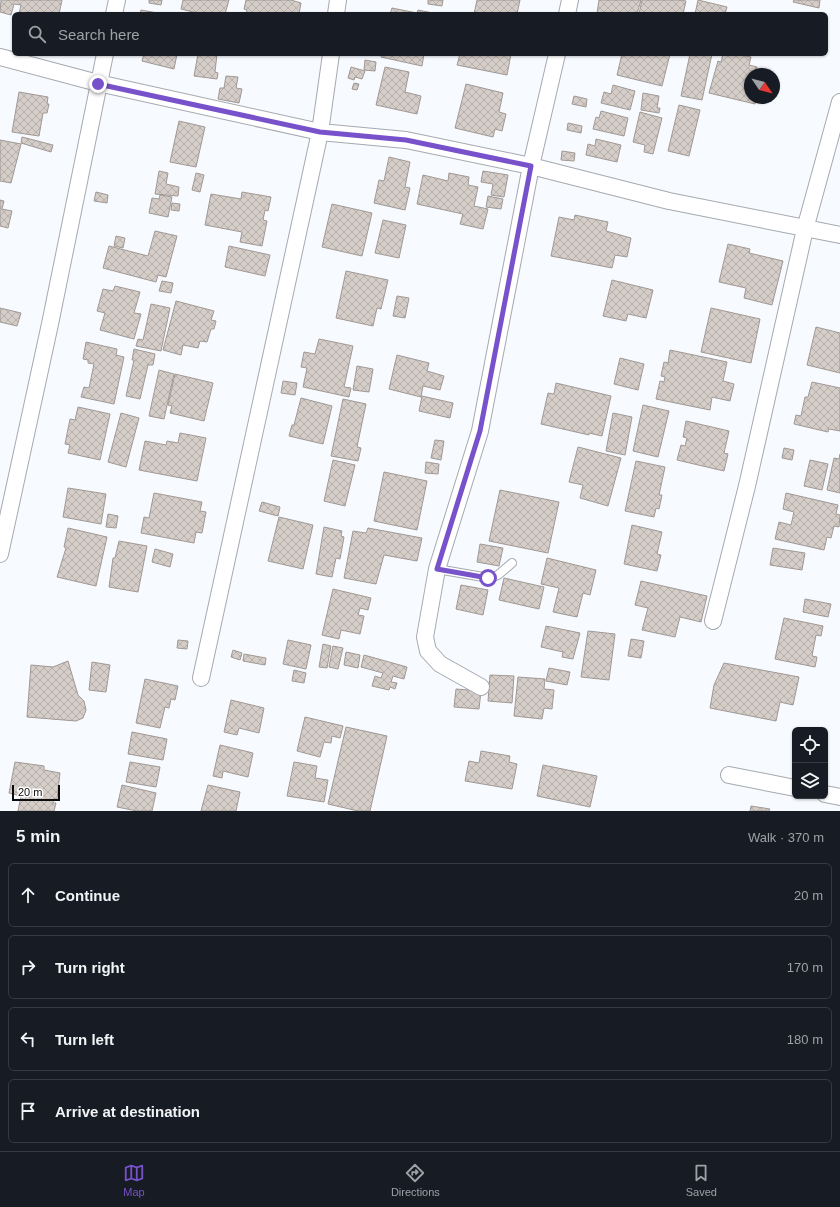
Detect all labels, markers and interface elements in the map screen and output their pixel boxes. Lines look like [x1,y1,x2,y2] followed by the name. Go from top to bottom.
[12,12,828,56] search box
[26,23,48,45] icon: search
[58,26,140,43] text: Search here
[744,68,780,104] north arrow
[89,75,107,93] route end
[479,569,497,587] route start
[792,727,828,799] map controls
[792,727,828,763] button: locate
[792,763,828,799] button: layers
[12,783,60,802] scale bar
[18,786,42,798] text: 20 m
[16,827,60,846] text: 5 min
[748,830,824,845] text: Walk · 370 m
[17,884,39,906] icon: ahead
[55,887,120,904] text: Continue
[794,888,823,903] text: 20 m
[17,956,39,978] icon: right
[55,959,125,976] text: Turn right
[787,960,823,975] text: 170 m
[17,1028,39,1050] icon: left
[55,1031,114,1048] text: Turn left
[787,1032,823,1047] text: 180 m
[17,1100,39,1122] icon: arrive
[55,1103,200,1120] text: Arrive at destination
[123,1162,145,1198] tab: Map
[391,1162,440,1198] tab: Directions
[686,1162,717,1198] tab: Saved

